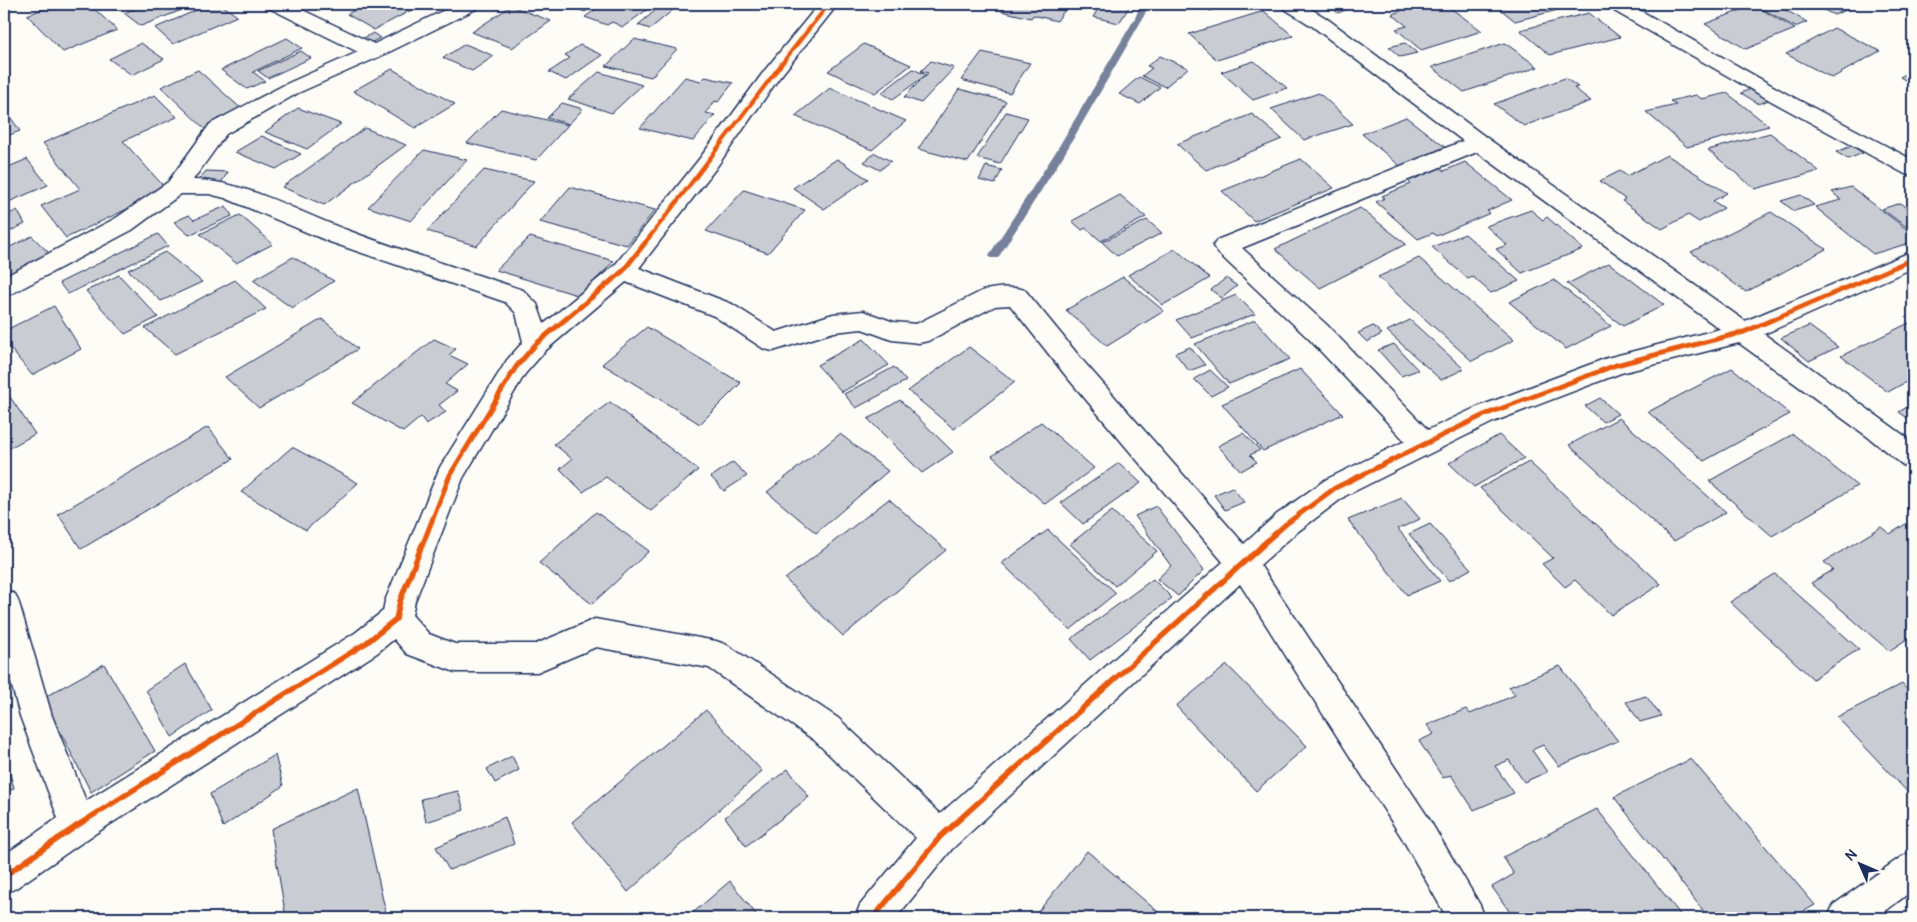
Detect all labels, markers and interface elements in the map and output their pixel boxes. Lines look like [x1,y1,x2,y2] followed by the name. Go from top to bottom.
[1834,840,1884,890] north arrow
[1842,846,1861,865] text: N

